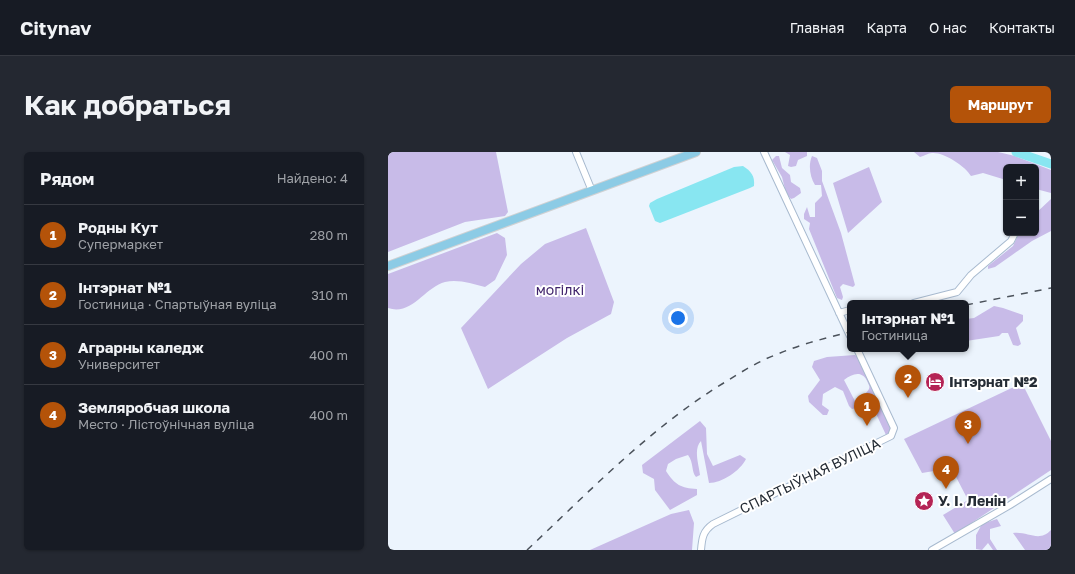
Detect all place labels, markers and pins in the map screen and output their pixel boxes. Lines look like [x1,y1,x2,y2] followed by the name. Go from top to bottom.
[895,365,921,398] pin: 2
[924,371,946,393] hotel icon: Інтэрнат №2
[949,373,1038,390] place label: Інтэрнат №2
[854,393,880,426] pin: 1
[955,411,981,444] pin: 3
[933,456,959,489] pin: 4
[913,490,935,512] place icon: У. І. Ленін
[938,492,1006,509] place label: У. І. Ленін

